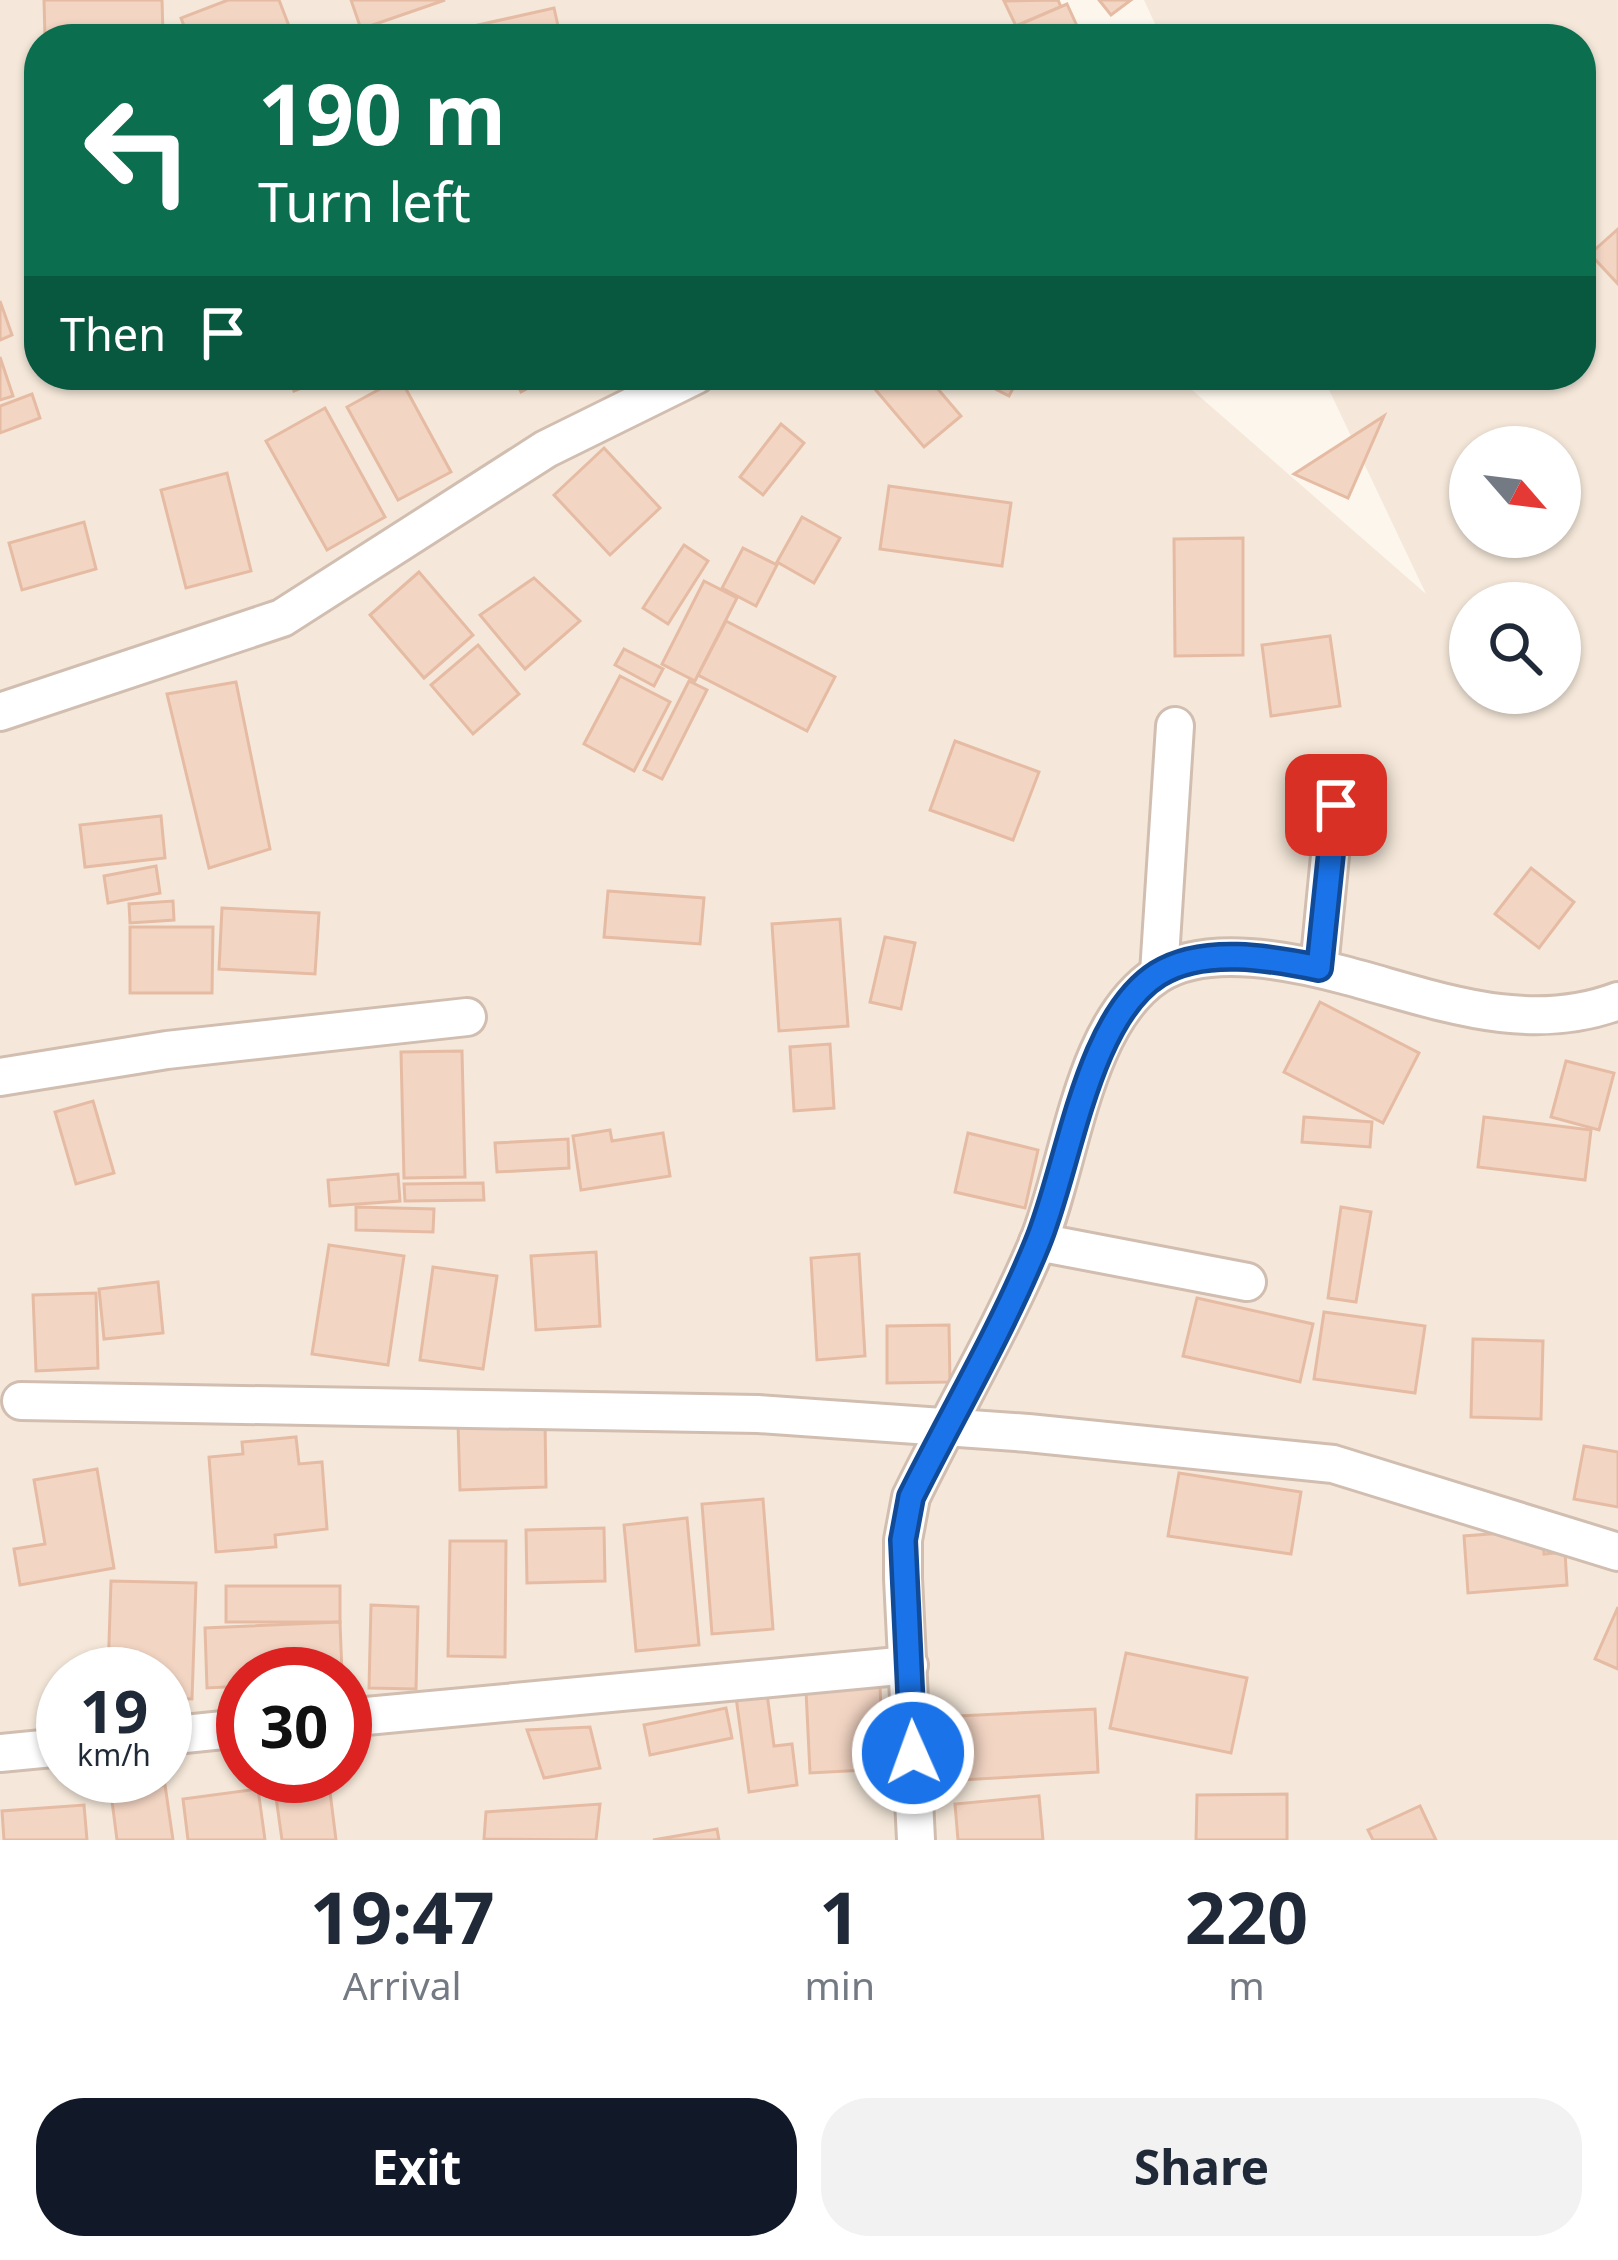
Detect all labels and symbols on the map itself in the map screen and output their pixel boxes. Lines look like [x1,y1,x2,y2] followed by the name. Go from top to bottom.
[1449,426,1581,558] north arrow
[1285,754,1387,856] pin
[216,1647,372,1803] speed limit sign: 30
[850,1690,976,1816] position arrow

